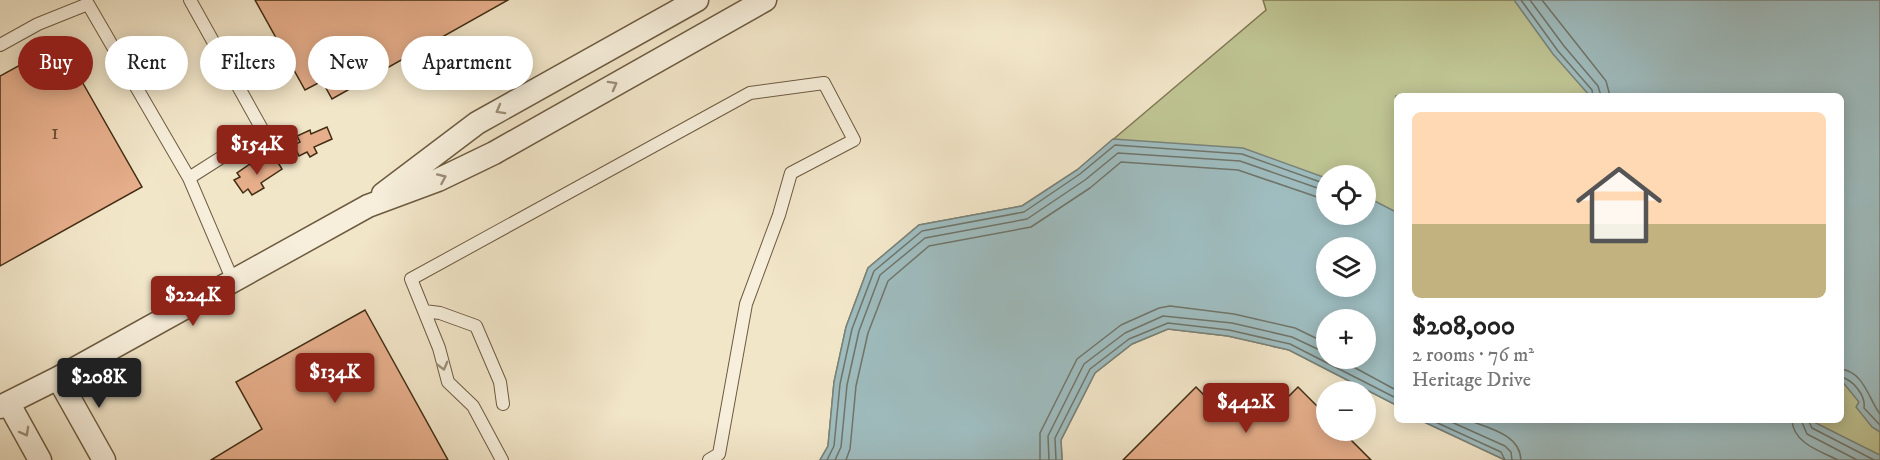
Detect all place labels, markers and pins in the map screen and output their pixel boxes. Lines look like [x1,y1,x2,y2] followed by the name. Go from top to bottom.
[215,125,299,176] pin: $154K
[151,276,235,327] pin: $224K
[293,353,377,404] pin: $134K
[57,358,141,409] pin: $208K
[1204,383,1288,434] pin: $442K

